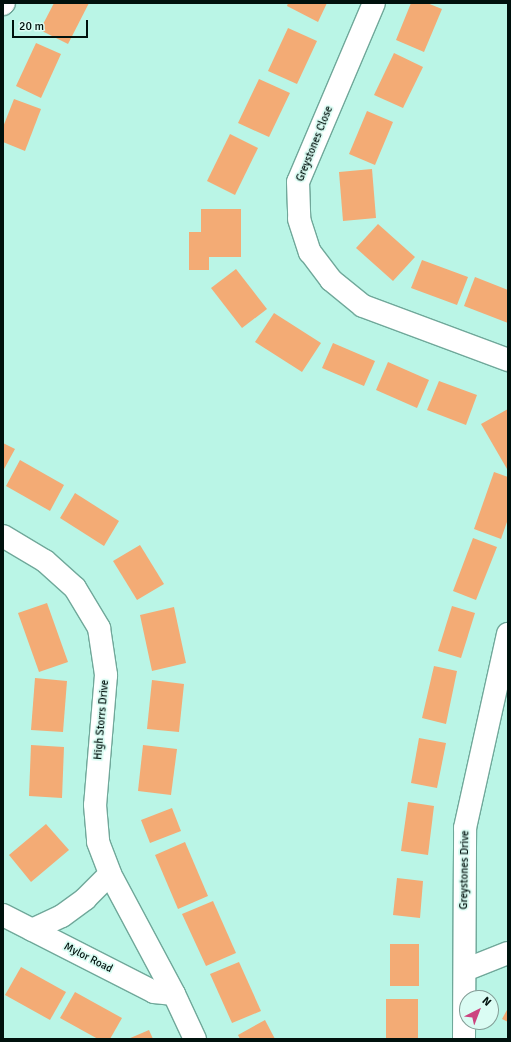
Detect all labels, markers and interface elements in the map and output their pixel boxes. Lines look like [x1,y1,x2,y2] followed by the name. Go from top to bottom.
[14,12,90,38] scale bar
[19,19,44,34] text: 20 m
[294,104,336,184] street label: Greystones Close
[92,680,112,760] street label: High Storrs Drive
[458,830,472,910] street label: Greystones Drive
[61,940,115,976] street label: Mylor Road
[459,990,499,1030] north arrow
[480,994,494,1009] text: N

